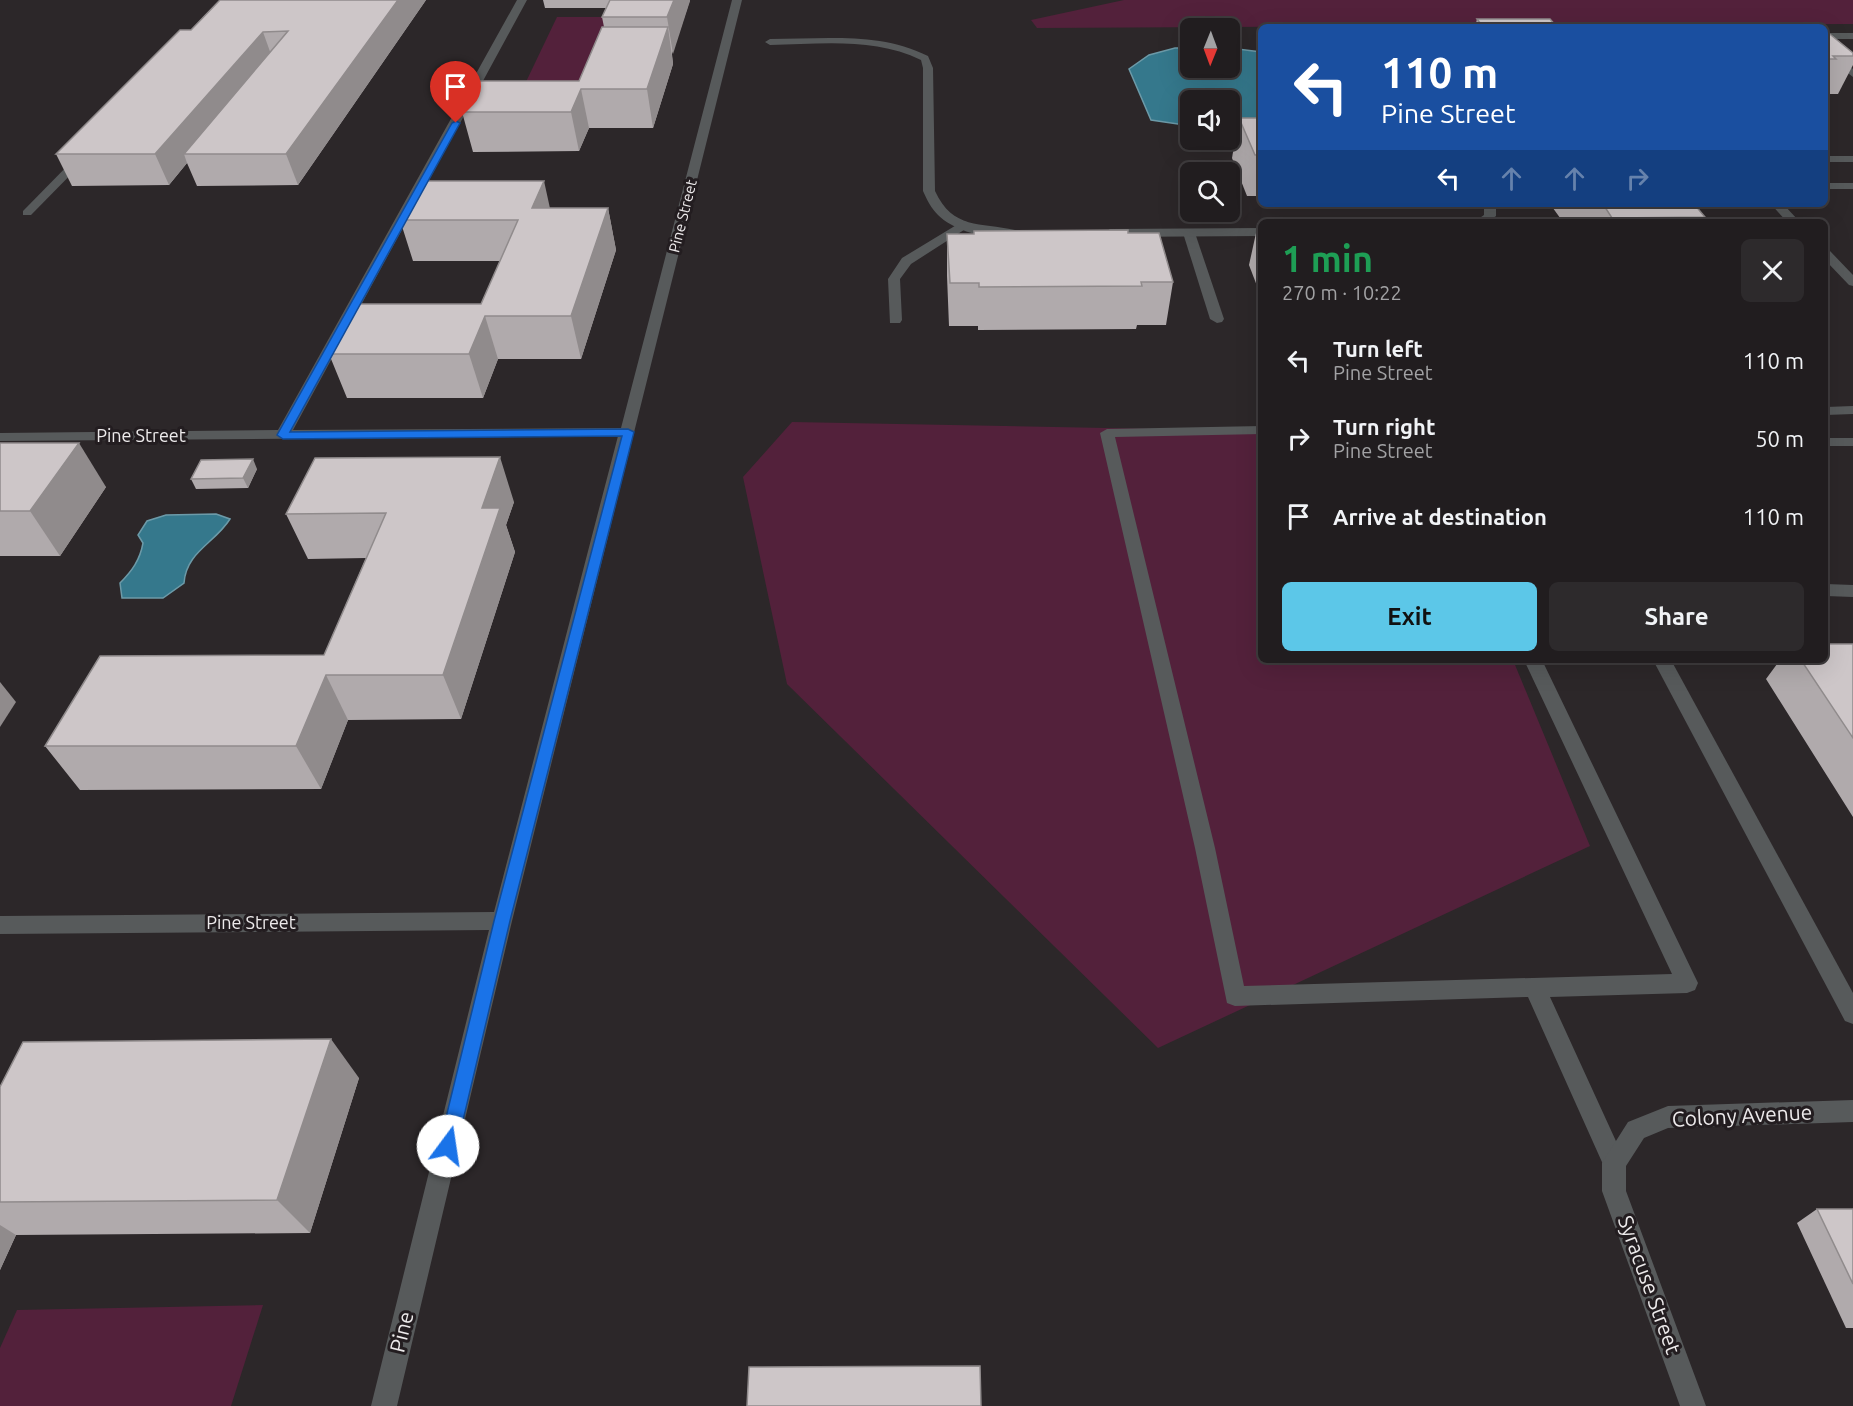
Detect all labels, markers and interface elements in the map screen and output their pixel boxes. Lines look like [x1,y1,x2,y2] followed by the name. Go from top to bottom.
[1180,18,1240,78] north arrow
[1180,18,1240,222] map controls
[1282,48,1360,126] icon: left
[1381,49,1498,96] text: 110 m
[430,61,481,123] pin
[439,70,472,103] icon: arrive
[1180,90,1240,150] button: sound
[1381,98,1516,128] text: Pine Street
[1180,162,1240,222] button: search
[1432,162,1465,195] icon: left
[1495,162,1528,195] icon: ahead
[1558,162,1591,195] icon: ahead
[1621,162,1654,195] icon: right
[665,177,700,254] street label: Pine Street
[1282,238,1373,279] text: 1 min
[1741,239,1804,302] button: close
[1282,281,1402,304] text: 270 m · 10:22
[1333,336,1423,361] text: Turn left
[1282,344,1315,377] icon: left
[1743,348,1804,373] text: 110 m
[1333,361,1433,384] text: Pine Street
[1333,414,1435,439] text: Turn right
[1282,422,1315,455] icon: right
[96,425,186,445] street label: Pine Street
[1755,426,1804,451] text: 50 m
[1333,439,1433,462] text: Pine Street
[1282,500,1315,533] icon: arrive
[1333,504,1547,529] text: Arrive at destination
[1743,504,1804,529] text: 110 m
[1282,582,1537,651] button: Exit
[1549,582,1804,651] button: Share
[206,912,296,932] street label: Pine Street
[1671,1099,1813,1131] street label: Colony Avenue
[416,1114,480,1178] position arrow
[1614,1212,1686,1357] street label: Syracuse Street
[384,1309,418,1355] street label: Pine

